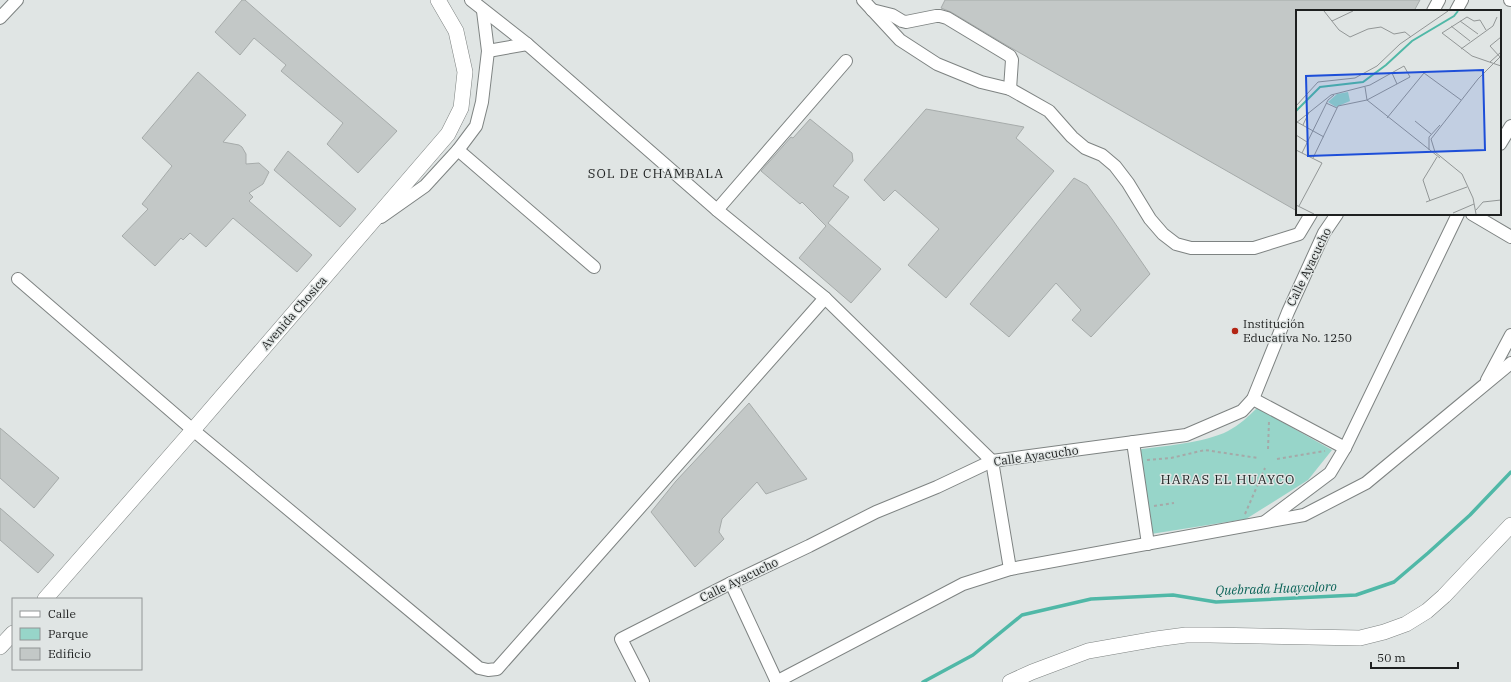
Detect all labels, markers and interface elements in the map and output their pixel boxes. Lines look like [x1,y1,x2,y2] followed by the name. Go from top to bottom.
[1296,10,1501,215] inset map
[588,165,724,182] district label: SOL DE CHAMBALA
[1283,225,1334,309] street label: Calle Ayacucho
[257,272,330,353] street label: Avenida Chosica
[1243,316,1352,345] place label: Institución Educativa No. 1250
[1230,326,1240,336] marker: Institución Educativa No. 1250
[993,442,1080,469] street label: Calle Ayacucho
[1161,471,1295,488] district label: HARAS EL HUAYCO
[697,554,781,605] street label: Calle Ayacucho
[1215,578,1337,599] water label: Quebrada Huaycoloro
[12,598,142,670] legend
[48,606,76,621] text: Calle
[48,626,88,641] text: Parque
[1371,644,1458,670] scale bar
[48,646,91,661] text: Edificio
[1377,650,1406,665] text: 50 m

